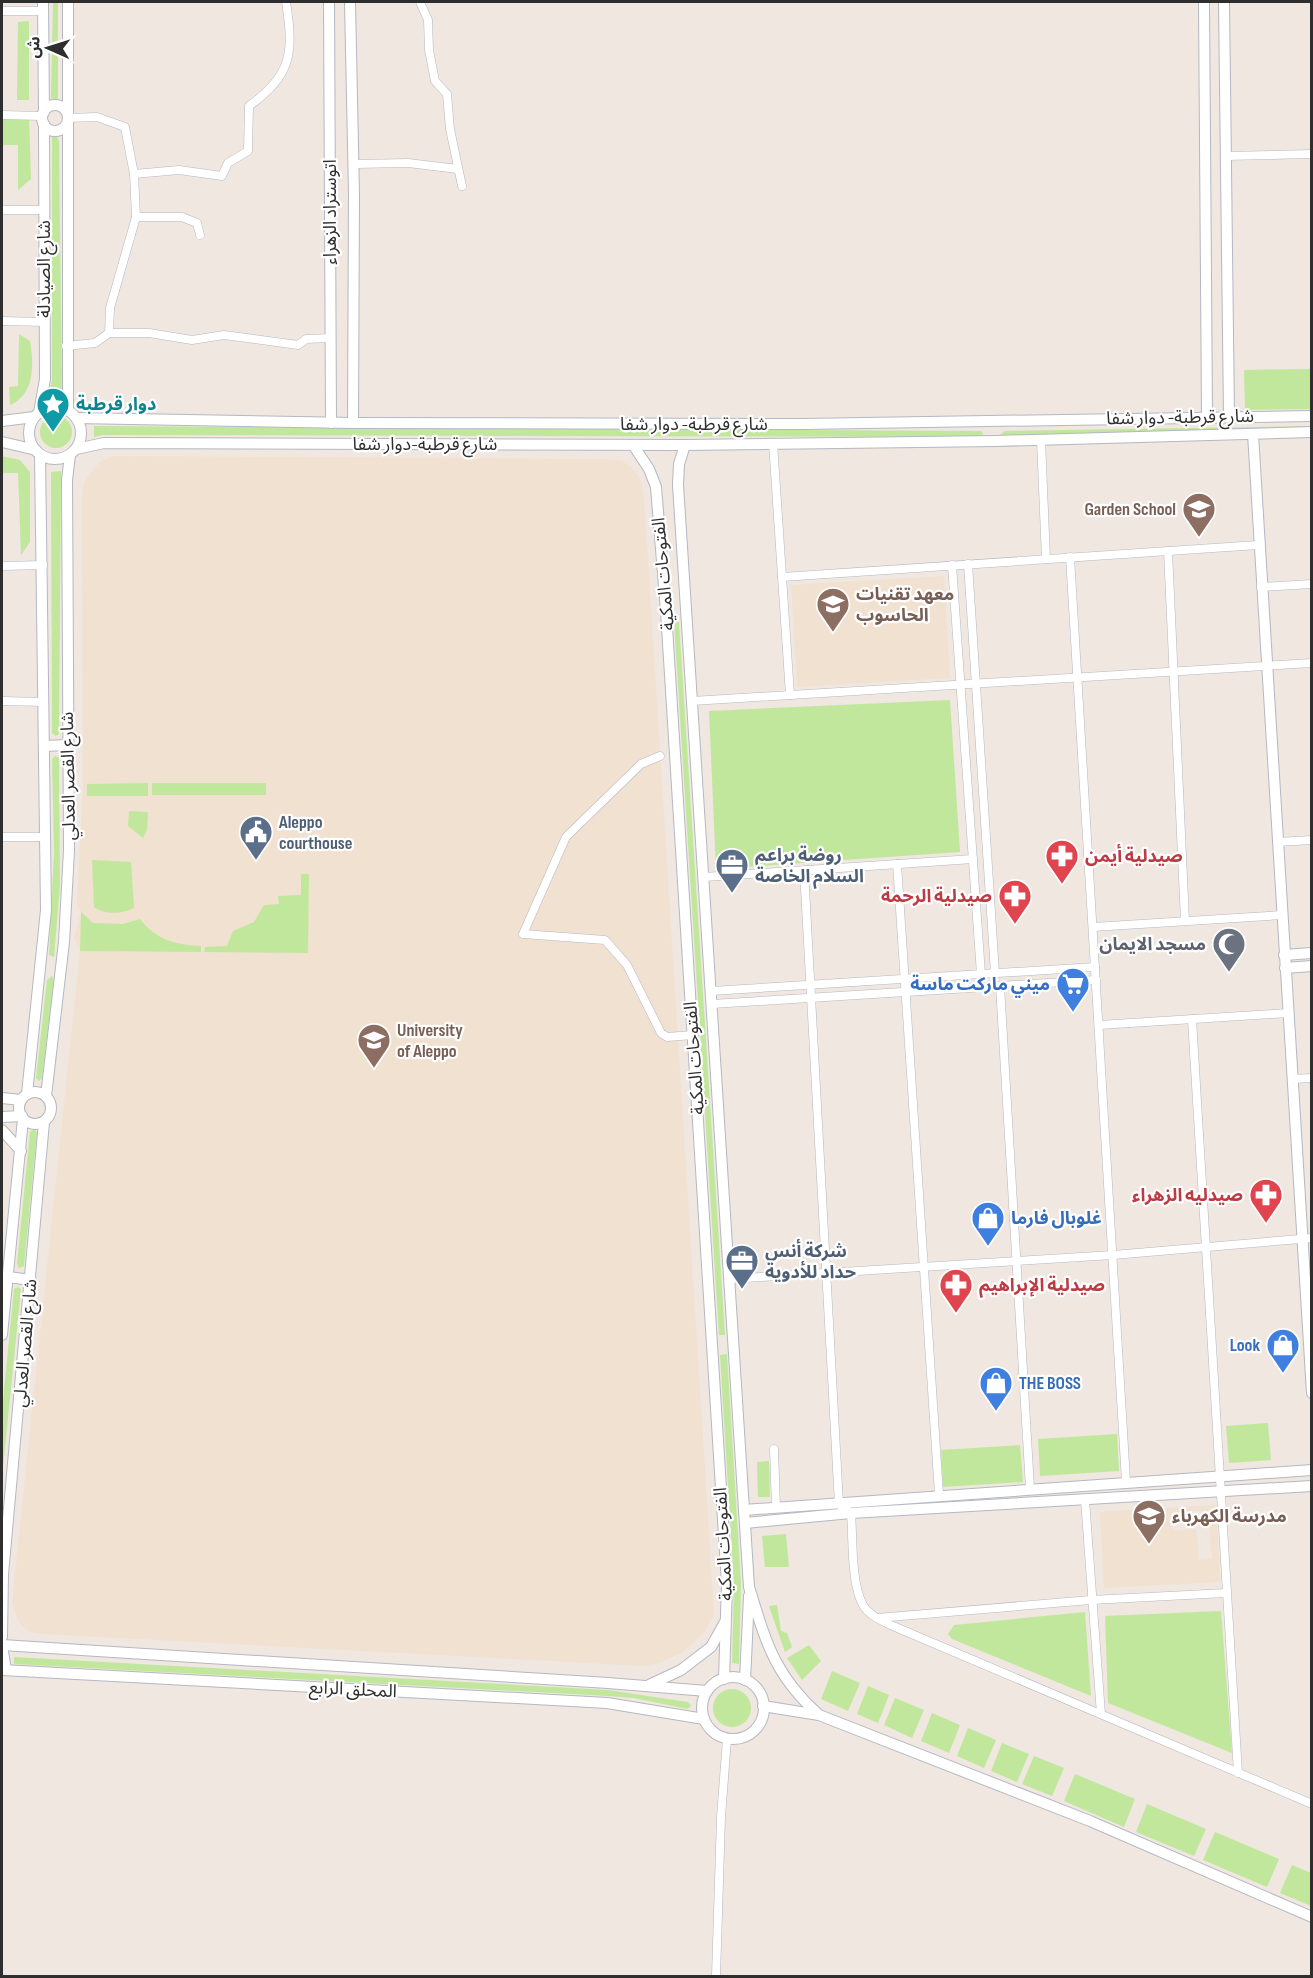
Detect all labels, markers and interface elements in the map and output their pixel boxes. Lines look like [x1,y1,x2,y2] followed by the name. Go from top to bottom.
[18,18,78,78] north arrow
[24,36,45,59] text: ش
[320,159,341,265] street label: اتوستراد الزهراء
[34,220,58,318] street label: شارع الصيادلة
[35,386,71,433] place icon: دوار قرطبة
[76,394,156,415] place label: دوار قرطبة
[1106,406,1254,432] street label: شارع قرطبة- دوار شفا
[620,414,768,438] street label: شارع قرطبة- دوار شفا
[353,434,497,458] street label: شارع قرطبة-دوار شفا
[1181,491,1217,538] school or university icon: Garden School
[1084,499,1176,520] place label: Garden School
[648,516,679,631] street label: الفتوحات المكية
[856,584,954,626] place label: معهد تقنيات الحاسوب
[815,586,851,633] school or university icon: معهد تقنيات الحاسوب
[57,711,83,841] street label: شارع القصر العدلي
[278,812,352,854] place label: Aleppo courthouse
[238,814,274,861] public building icon: Aleppo courthouse
[1044,838,1080,885] pharmacy icon: صيدلية أيمن
[1085,843,1183,867] place label: صيدلية أيمن
[755,845,864,889] place label: روضة براعم السلام الخاصة
[714,847,750,894] office icon: روضة براعم السلام الخاصة
[997,878,1033,925] pharmacy icon: صيدلية الرحمة
[881,886,992,907] place label: صيدلية الرحمة
[1211,926,1247,973] mosque icon: مسجد الايمان
[1099,934,1206,955] place label: مسجد الايمان
[1055,966,1091,1013] supermarket icon: ميني ماركت ماسة
[910,974,1050,998] place label: ميني ماركت ماسة
[680,1001,709,1115] street label: الفتوحات المكية
[397,1020,463,1062] place label: University of Aleppo
[356,1022,392,1069] school or university icon: University of Aleppo
[1248,1177,1284,1224] pharmacy icon: صيدليه الزهراء
[1132,1185,1243,1206] place label: صيدليه الزهراء
[970,1200,1006,1247] shop icon: غلوبال فارما
[1011,1208,1102,1229] place label: غلوبال فارما
[765,1238,856,1283] place label: شركة أنس حداد للأدوية
[724,1243,760,1290] office icon: شركة أنس حداد للأدوية
[938,1267,974,1314] pharmacy icon: صيدلية الإبراهيم
[979,1275,1105,1298] place label: صيدلية الإبراهيم
[9,1278,45,1408] street label: شارع القصر العدلي
[1265,1327,1301,1374] shop icon: Look
[1230,1335,1260,1356] place label: Look
[978,1365,1014,1412] shop icon: THE BOSS
[1019,1373,1081,1394] place label: THE BOSS
[710,1487,737,1601] street label: الفتوحات المكية
[1131,1498,1167,1545] school or university icon: مدرسة الكهرباء
[1172,1506,1287,1527] place label: مدرسة الكهرباء
[308,1677,397,1705] street label: المحلق الرابع

